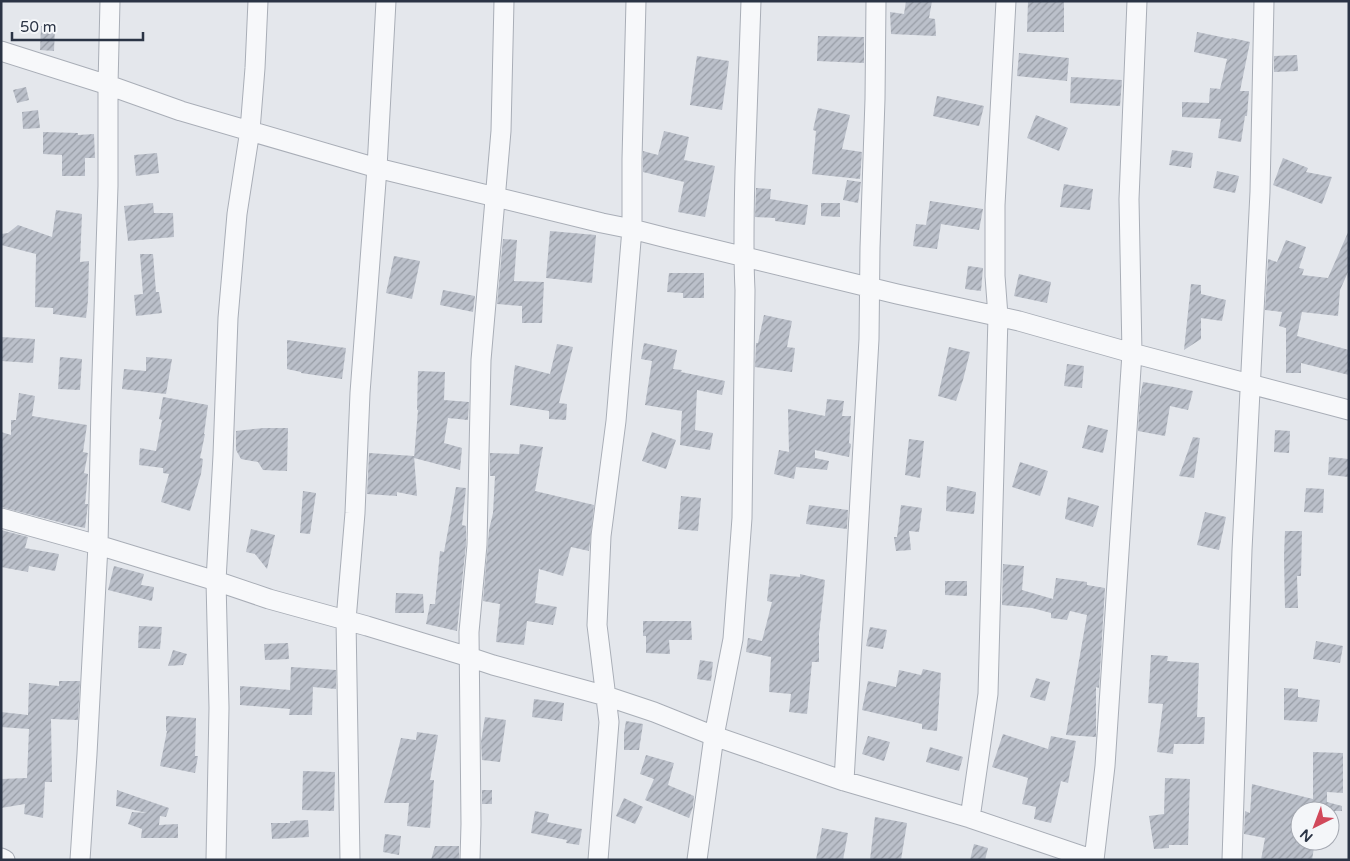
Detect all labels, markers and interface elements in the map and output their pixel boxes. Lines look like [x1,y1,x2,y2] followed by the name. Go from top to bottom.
[12,10,144,42] scale bar
[20,18,57,36] text: 50 m
[1290,801,1340,851] north arrow
[1297,825,1317,845] text: N

